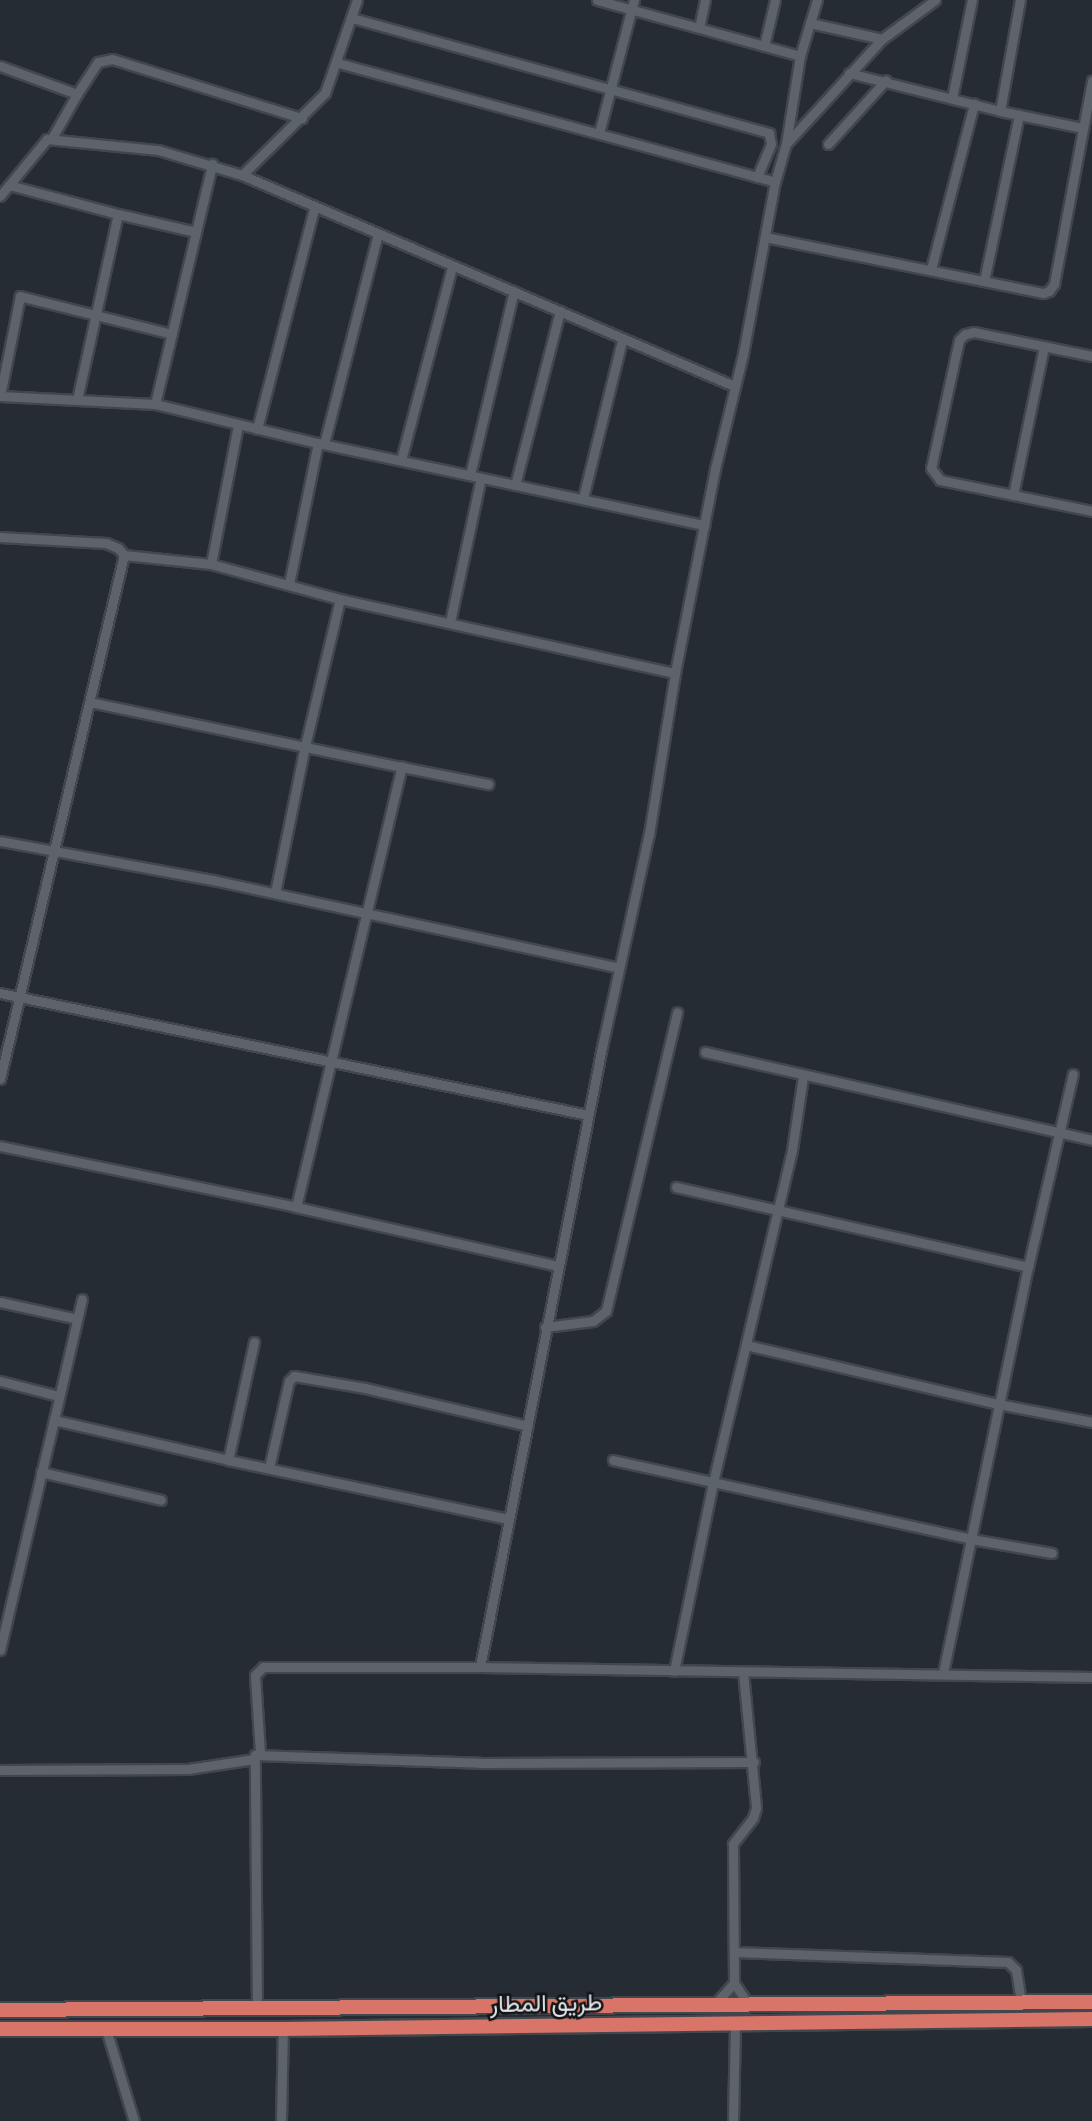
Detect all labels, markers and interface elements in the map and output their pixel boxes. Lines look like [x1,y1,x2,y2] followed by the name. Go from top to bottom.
[490,1988,602,2018] street label: طريق المطار

